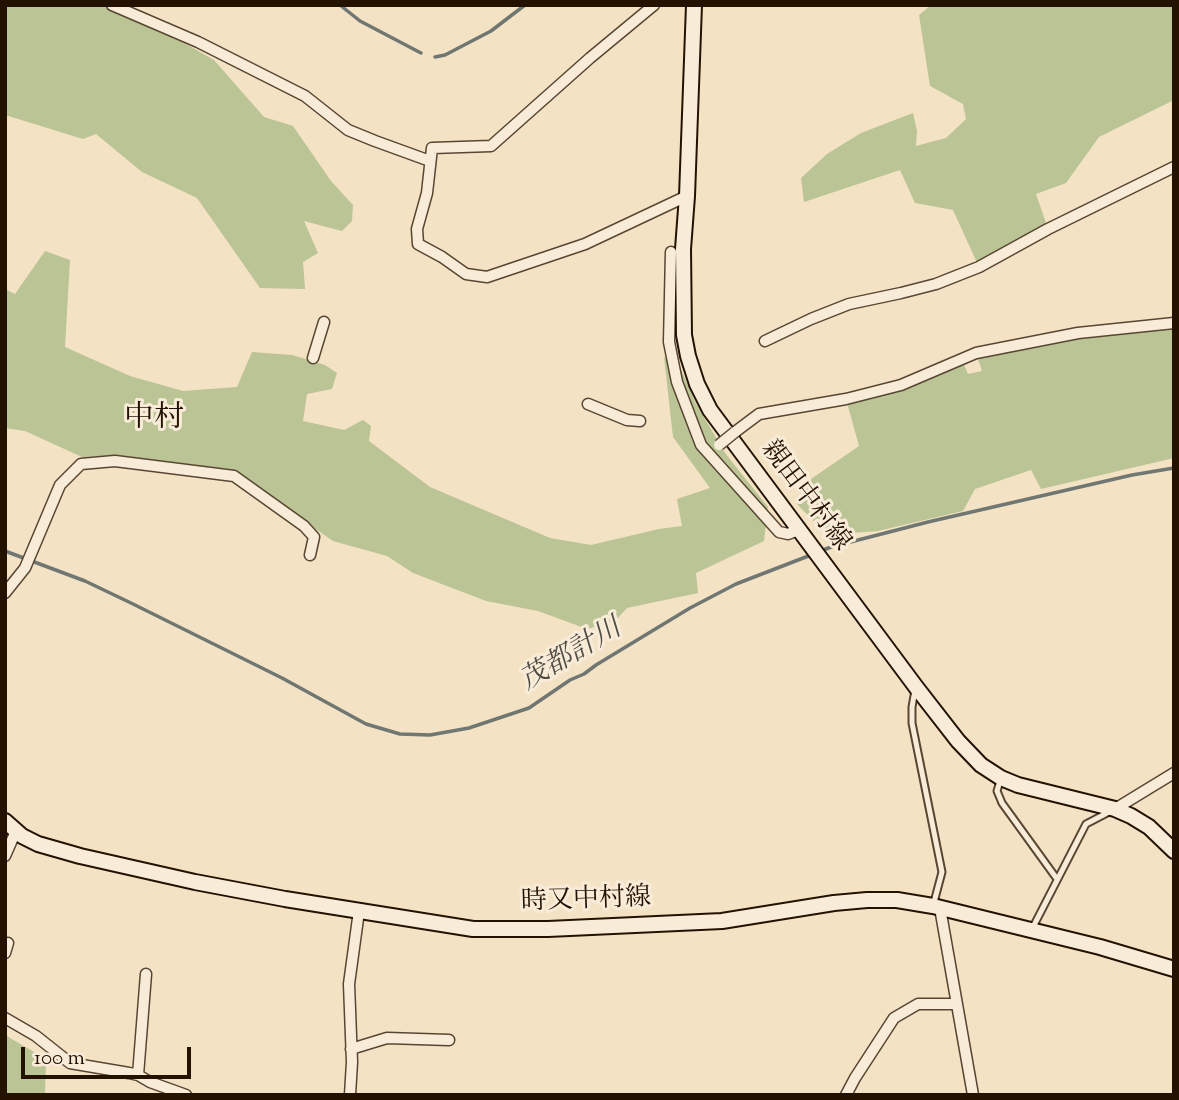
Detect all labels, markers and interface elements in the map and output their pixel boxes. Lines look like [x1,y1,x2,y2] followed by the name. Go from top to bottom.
[124,403,184,439] district label: 中村
[752,436,856,558] street label: 親田中村線
[515,614,629,700] water label: 茂都計川
[520,884,652,920] street label: 時又中村線
[24,1034,194,1078] scale bar
[34,1044,85,1074] text: 100 m

